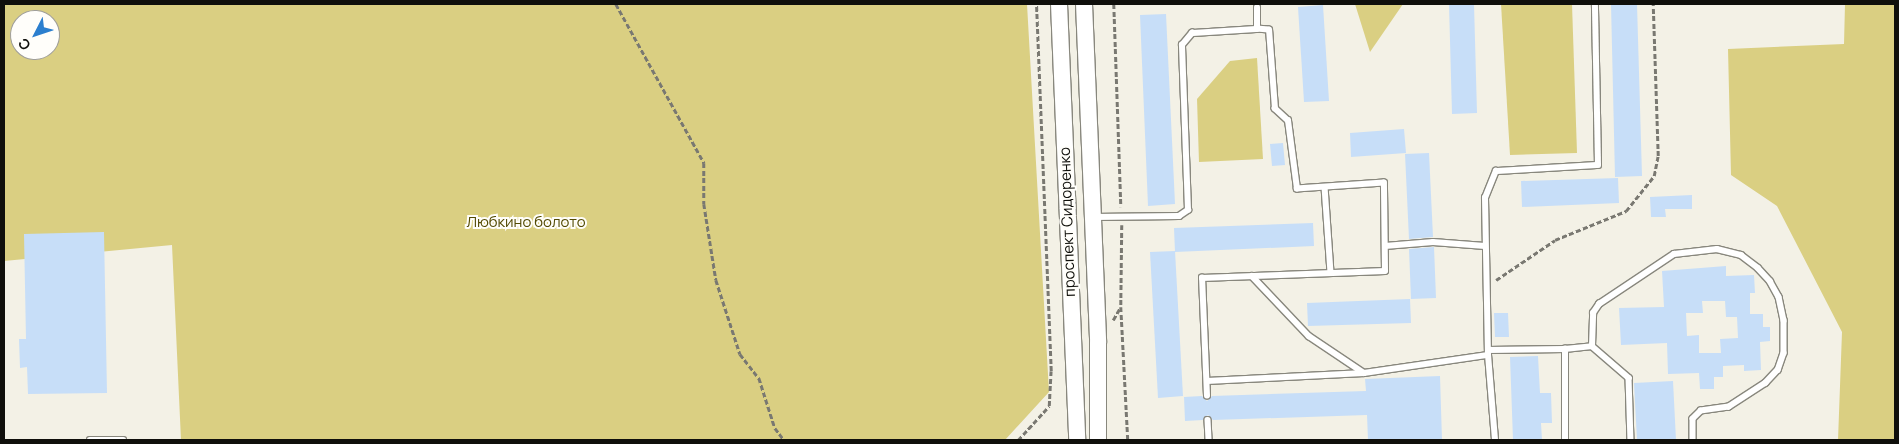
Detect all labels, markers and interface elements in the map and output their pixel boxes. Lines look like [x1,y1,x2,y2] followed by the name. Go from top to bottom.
[10,10,60,60] north arrow
[13,34,35,55] text: С
[1055,147,1079,297] street label: проспект Сидоренко
[466,213,586,231] park label: Любкино болото

